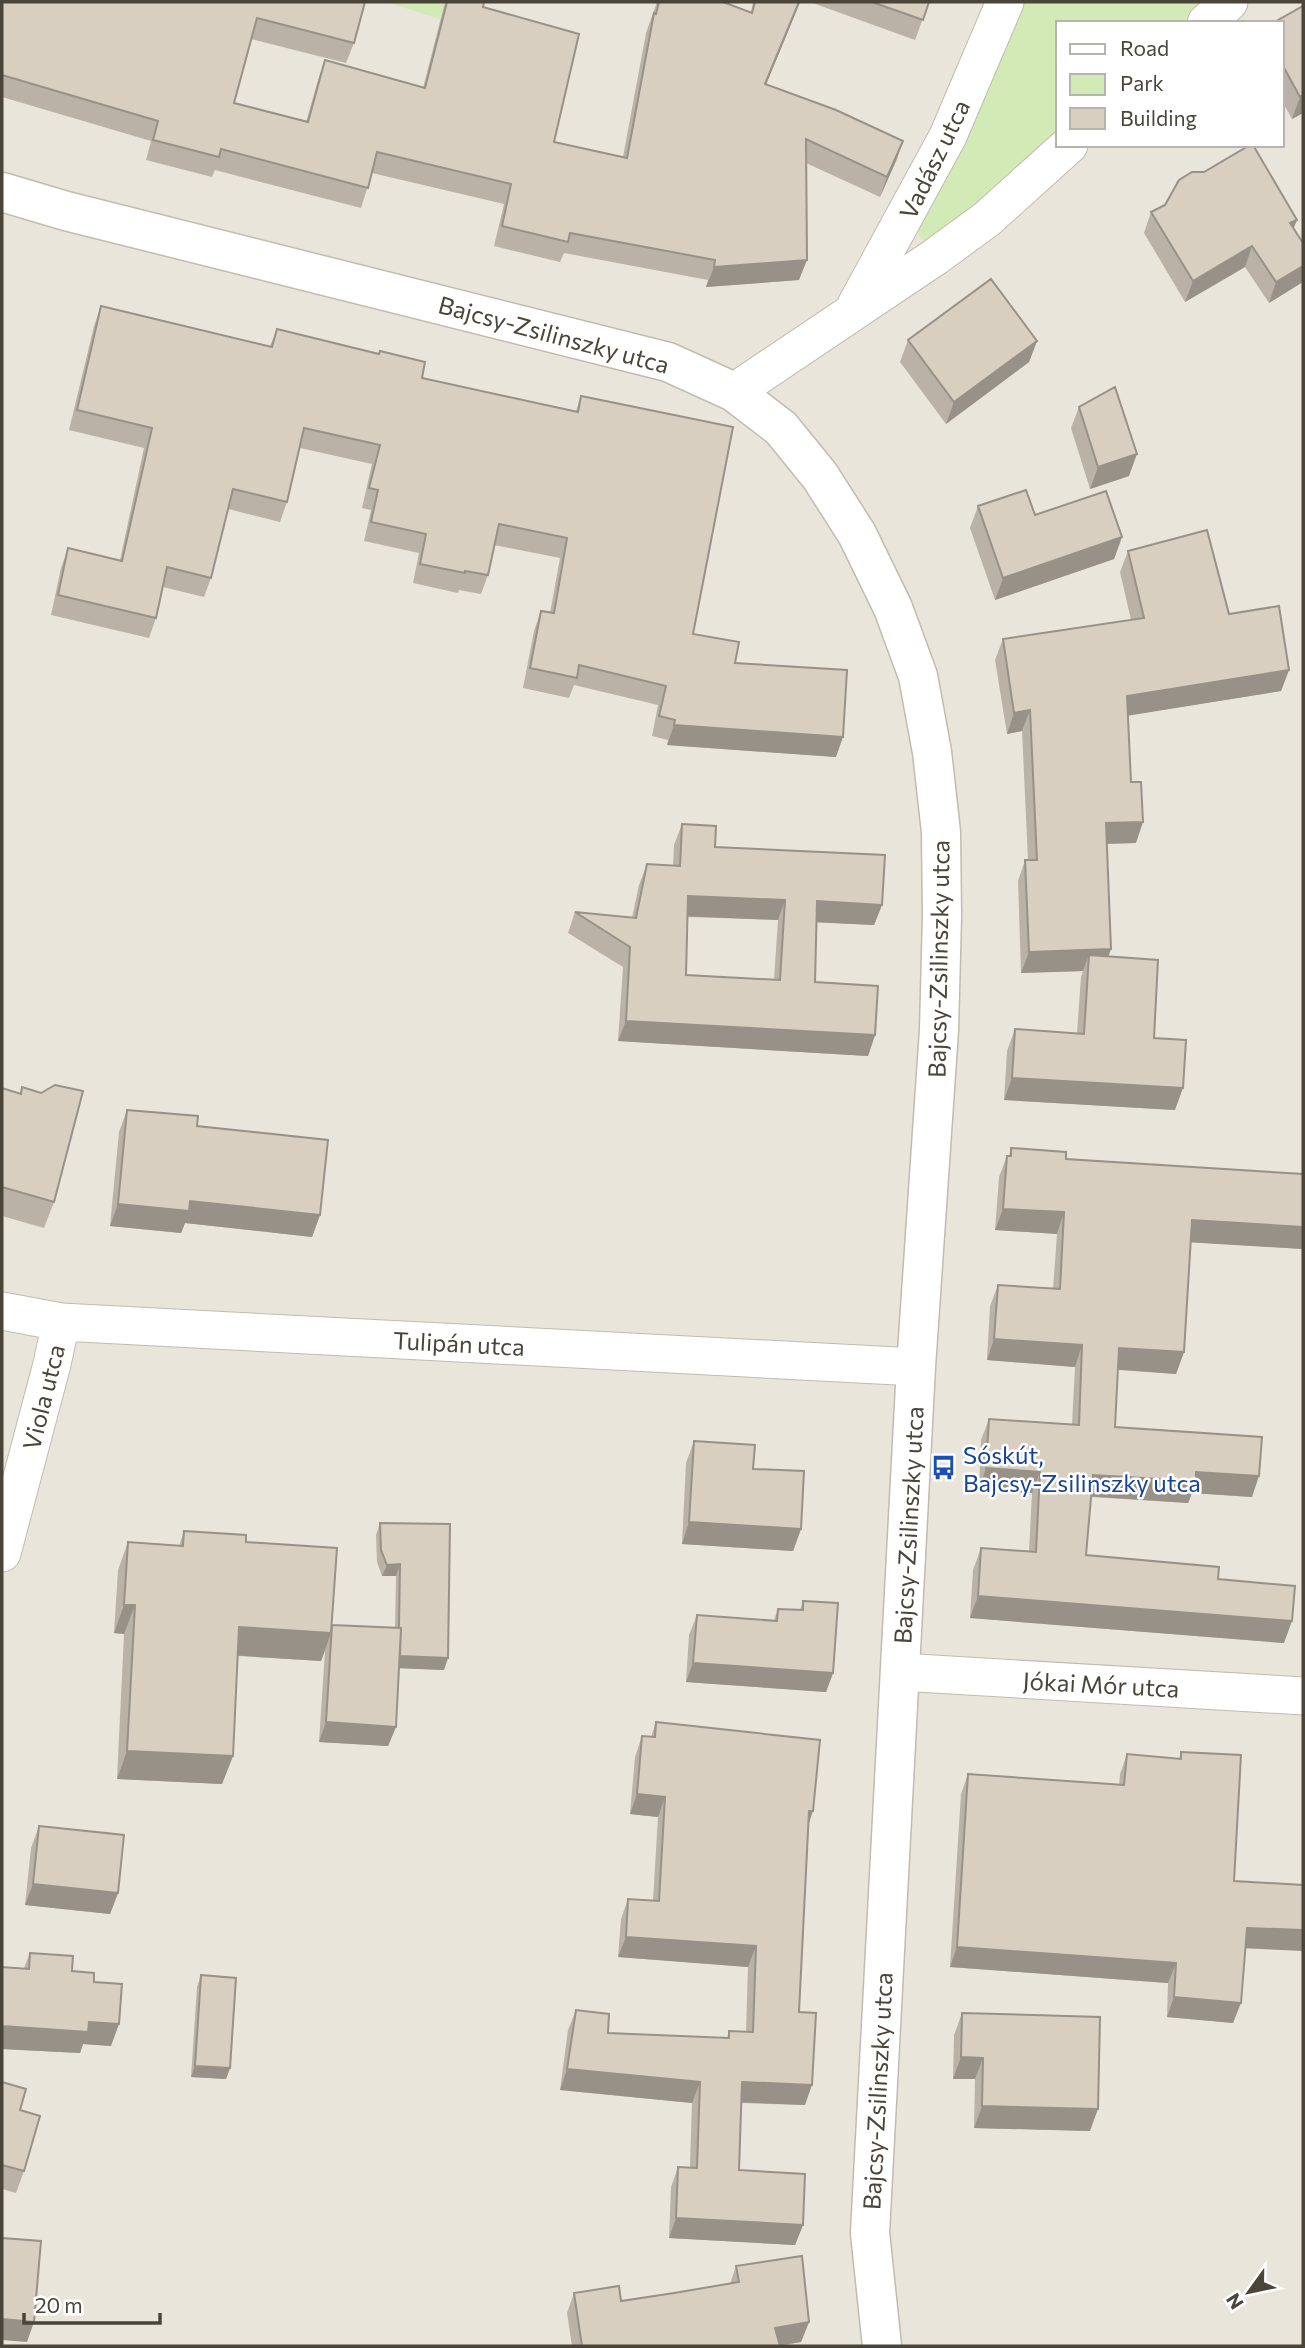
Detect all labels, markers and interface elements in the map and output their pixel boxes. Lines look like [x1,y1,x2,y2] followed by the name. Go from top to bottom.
[1056,21,1284,147] legend
[1120,35,1169,60] text: Road
[1120,70,1164,95] text: Park
[893,95,975,223] street label: Vadász utca
[1120,105,1197,130] text: Building
[435,289,673,379] street label: Bajcsy-Zsilinszky utca
[921,840,955,1078] street label: Bajcsy-Zsilinszky utca
[393,1325,525,1361] street label: Tulipán utca
[16,1341,70,1453] street label: Viola utca
[887,1405,929,1645] street label: Bajcsy-Zsilinszky utca
[963,1440,1201,1497] place label: Sóskút, Bajcsy-Zsilinszky utca
[929,1454,957,1482] bus stop icon: Sóskút, Bajcsy-Zsilinszky utca
[1022,1665,1180,1703] street label: Jókai Mór utca
[856,1971,898,2211] street label: Bajcsy-Zsilinszky utca
[1214,2257,1284,2327] north arrow
[24,2282,161,2326] scale bar
[1221,2289,1248,2314] text: N
[35,2292,83,2317] text: 20 m

